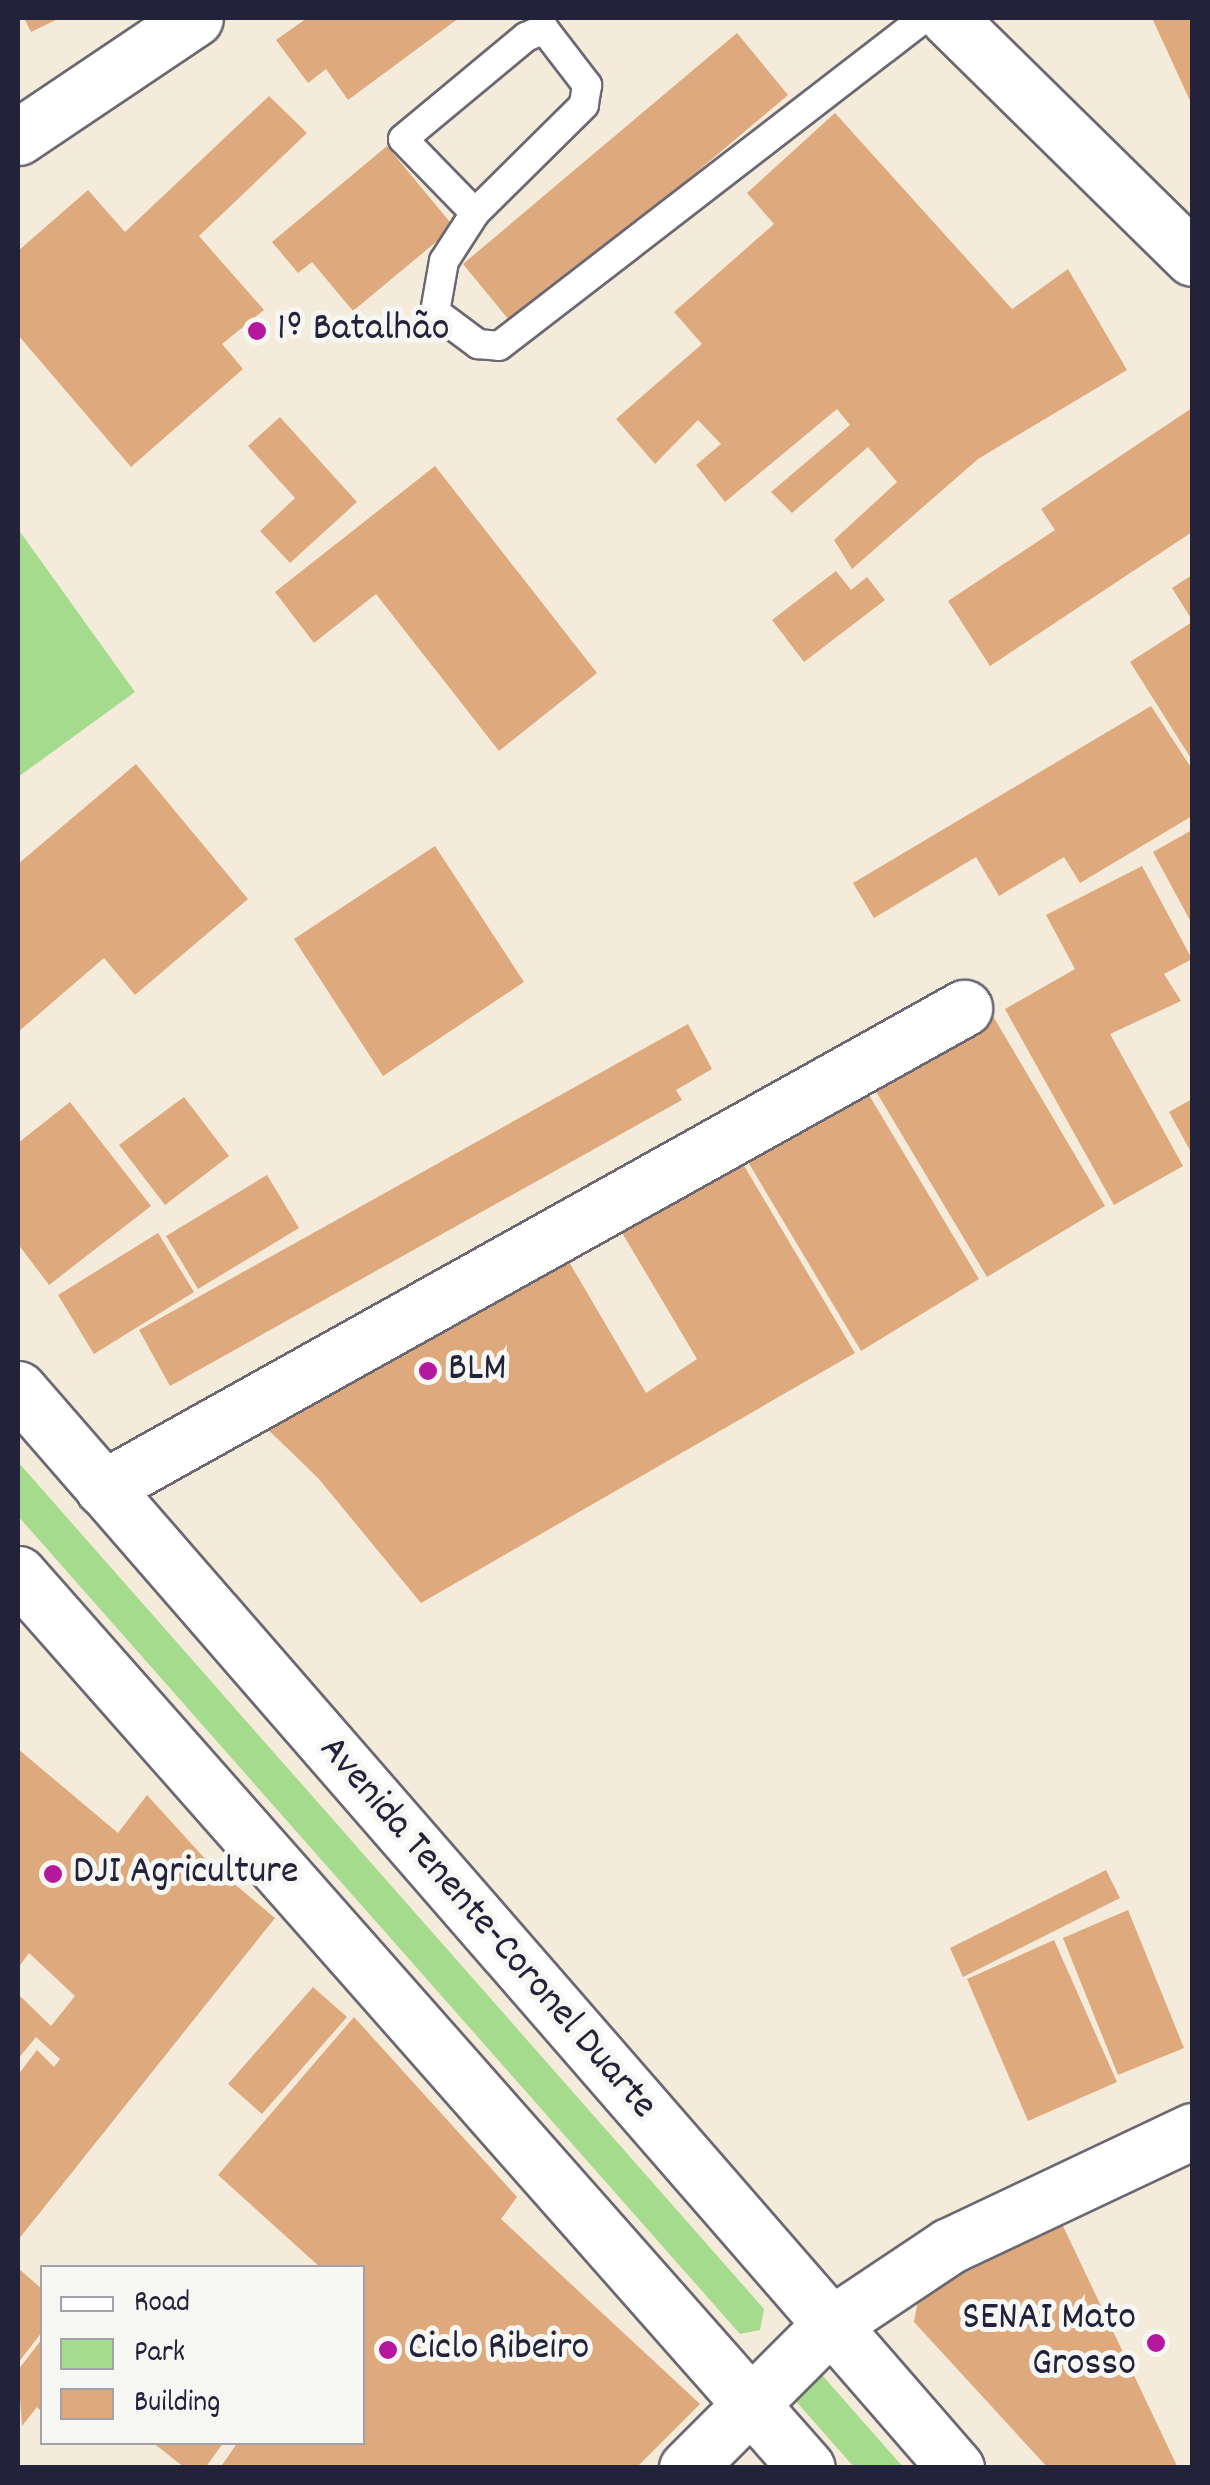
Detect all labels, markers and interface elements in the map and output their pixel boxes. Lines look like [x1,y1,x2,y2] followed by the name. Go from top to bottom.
[277,307,449,355] place label: 1º Batalhão
[246,320,268,342] marker: 1º Batalhão
[448,1347,507,1395] place label: BLM
[417,1360,439,1382] marker: BLM
[307,1728,665,2130] street label: Avenida Tenente-Coronel Duarte
[73,1850,299,1898] place label: DJI Agriculture
[42,1863,64,1885] marker: DJI Agriculture
[40,2265,365,2445] legend
[134,2283,190,2326] text: Road
[962,2296,1136,2390] place label: SENAI Mato Grosso
[408,2326,589,2374] place label: Ciclo Ribeiro
[1145,2332,1167,2354] marker: SENAI Mato Grosso
[134,2333,185,2376] text: Park
[377,2339,399,2361] marker: Ciclo Ribeiro
[134,2383,220,2426] text: Building

